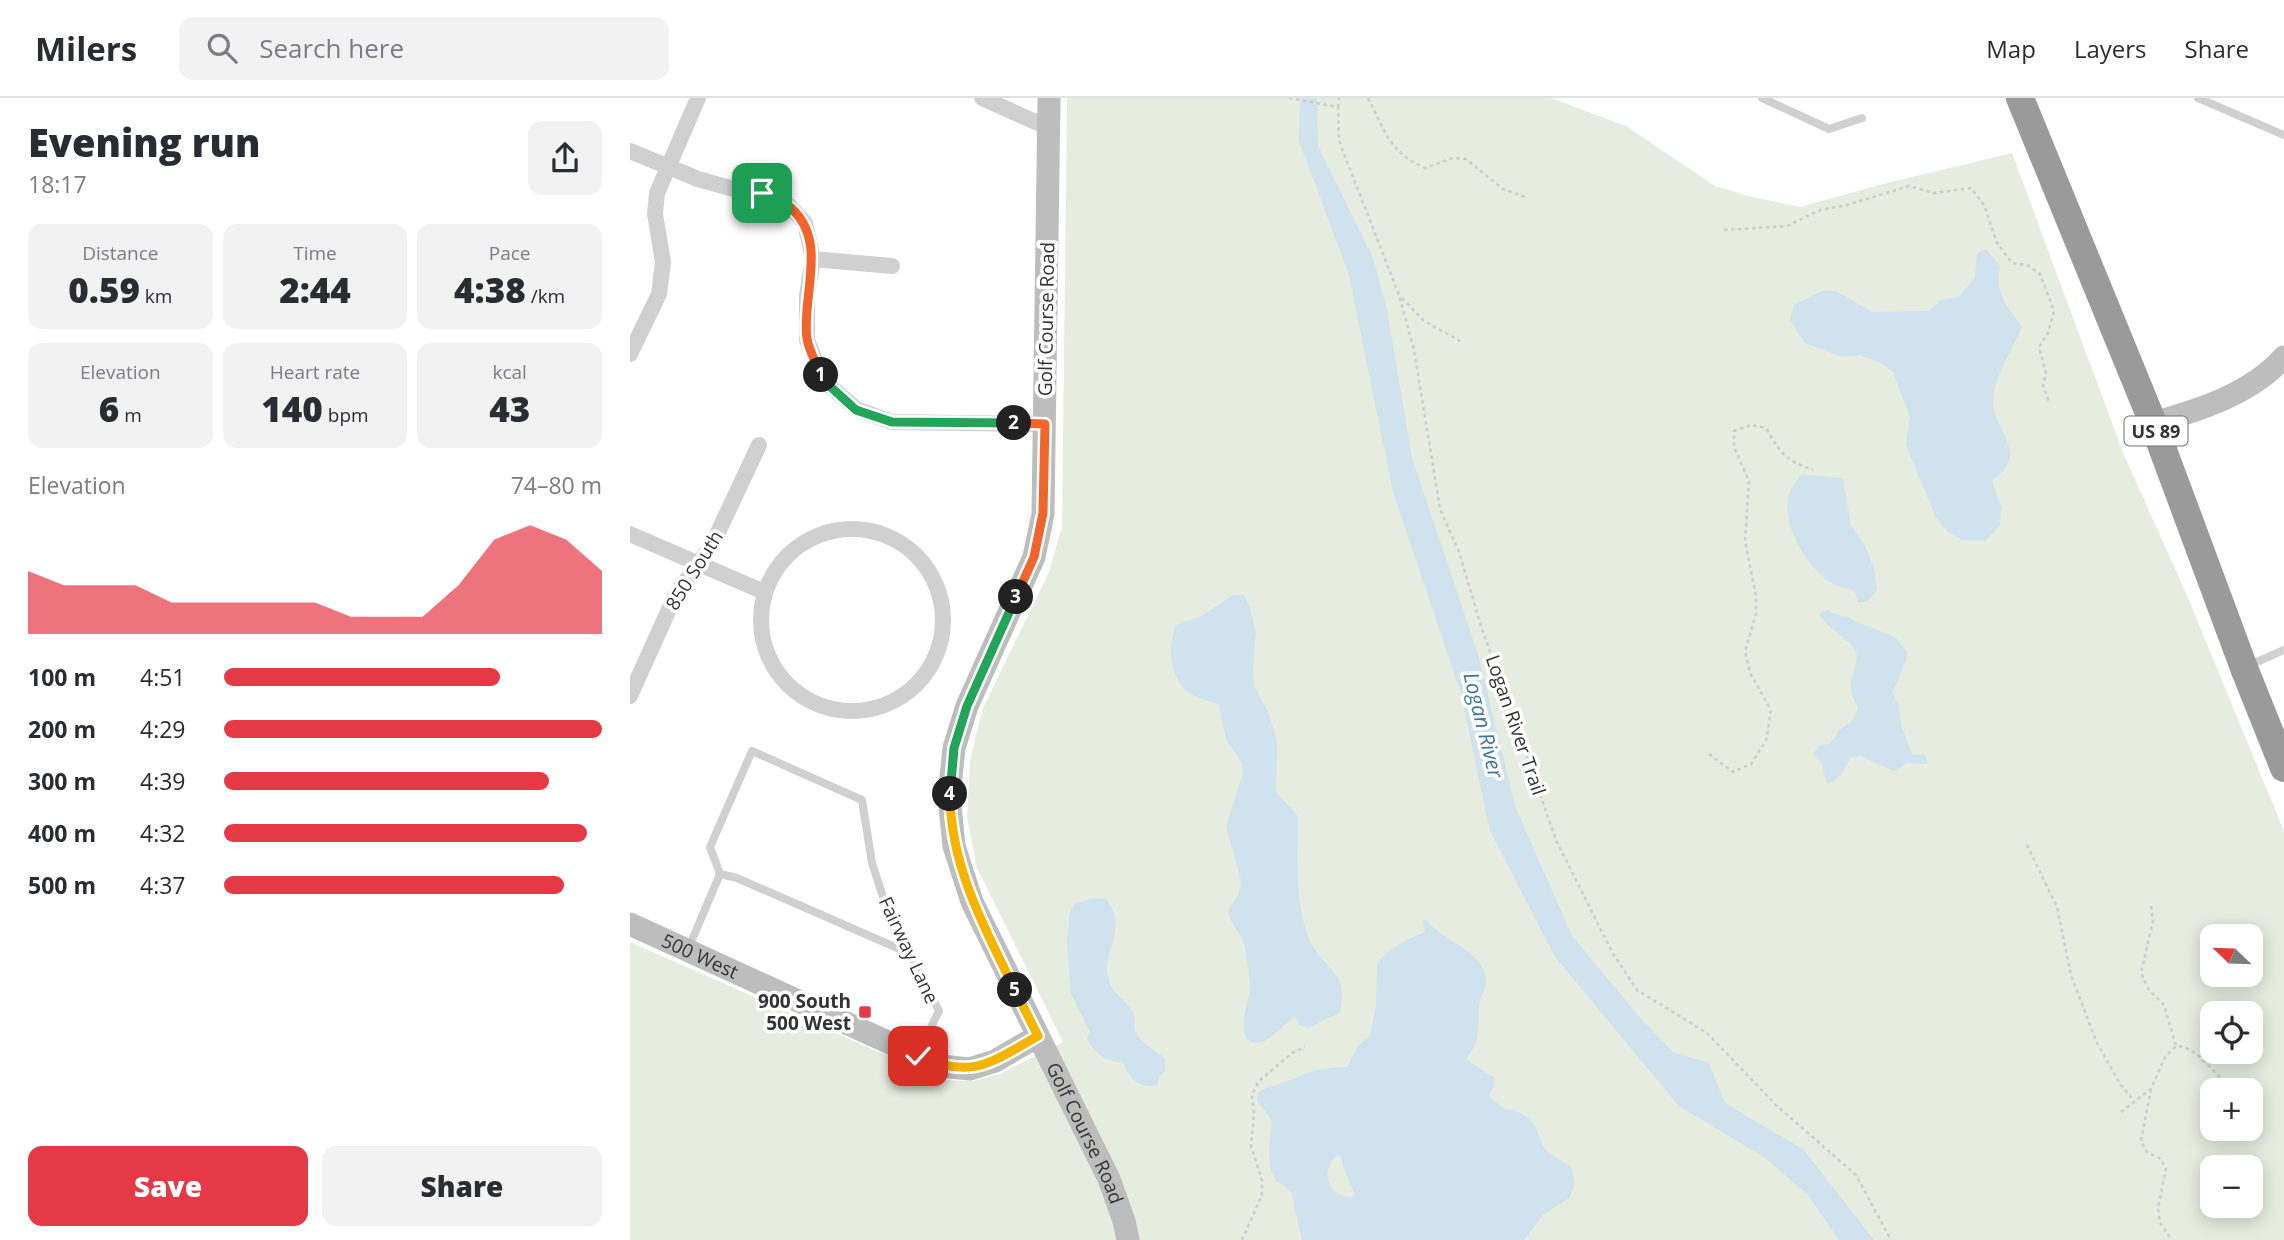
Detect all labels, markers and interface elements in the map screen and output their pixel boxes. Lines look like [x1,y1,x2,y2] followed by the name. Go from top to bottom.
[179,17,669,80] search box
[35,26,137,71] text: Milers
[203,29,241,67] icon: search
[259,30,404,66] text: Search here
[1986,32,2036,65] text: Map
[2074,32,2147,65] text: Layers
[2185,32,2249,65] text: Share
[28,116,260,168] text: Evening run
[528,121,602,195] button: share
[732,163,792,223] pin
[28,168,87,200] text: 18:17
[743,174,781,212] icon: arrive
[82,240,159,266] text: Distance
[293,240,337,266] text: Time
[489,240,531,266] text: Pace
[1032,242,1060,396] street label: Golf Course Road
[68,266,140,313] text: 0.59
[279,266,351,313] text: 2:44
[454,266,526,313] text: 4:38
[140,283,172,309] text: km
[526,283,565,309] text: /km
[804,358,838,392] pin: 1
[80,359,161,385] text: Elevation
[270,359,360,385] text: Heart rate
[492,359,527,385] text: kcal
[815,361,826,387] text: 1
[99,385,119,432] text: 6
[261,385,323,432] text: 140
[489,385,530,432] text: 43
[119,402,142,428] text: m
[323,402,369,428] text: bpm
[996,406,1032,440] pin: 2
[1008,409,1019,435] text: 2
[2124,416,2188,446] road number: US 89
[28,469,126,501] text: Elevation
[511,469,602,501] text: 74–80 m
[659,525,729,615] street label: 850 South
[998,580,1034,614] pin: 3
[1010,583,1021,609] text: 3
[1480,651,1552,799] street label: Logan River Trail
[28,661,96,693] text: 100 m
[140,661,186,693] text: 4:51
[1457,669,1511,781] water label: Logan River
[28,713,96,745] text: 200 m
[140,713,186,745] text: 4:29
[28,765,96,797] text: 300 m
[140,765,186,797] text: 4:39
[932,776,968,812] pin: 4
[944,780,955,806] text: 4
[28,817,96,849] text: 400 m
[140,817,186,849] text: 4:32
[28,869,96,901] text: 500 m
[140,869,186,901] text: 4:37
[873,892,945,1008] street label: Fairway Lane
[2200,924,2263,987] north arrow
[2200,924,2263,1218] map controls
[657,927,743,985] street label: 500 West
[998,972,1032,1008] pin: 5
[1009,976,1020,1002] text: 5
[758,988,851,1036] place label: 900 South 500 West
[2200,1001,2263,1064] button: locate
[857,1004,873,1020] marker: 900 South 500 West
[888,1026,948,1086] pin
[899,1037,937,1075] icon: check
[1040,1058,1130,1207] street label: Golf Course Road
[2200,1078,2263,1141] button: +
[28,1146,308,1226] button: Save
[322,1146,602,1226] button: Share
[2200,1155,2263,1218] button: −

